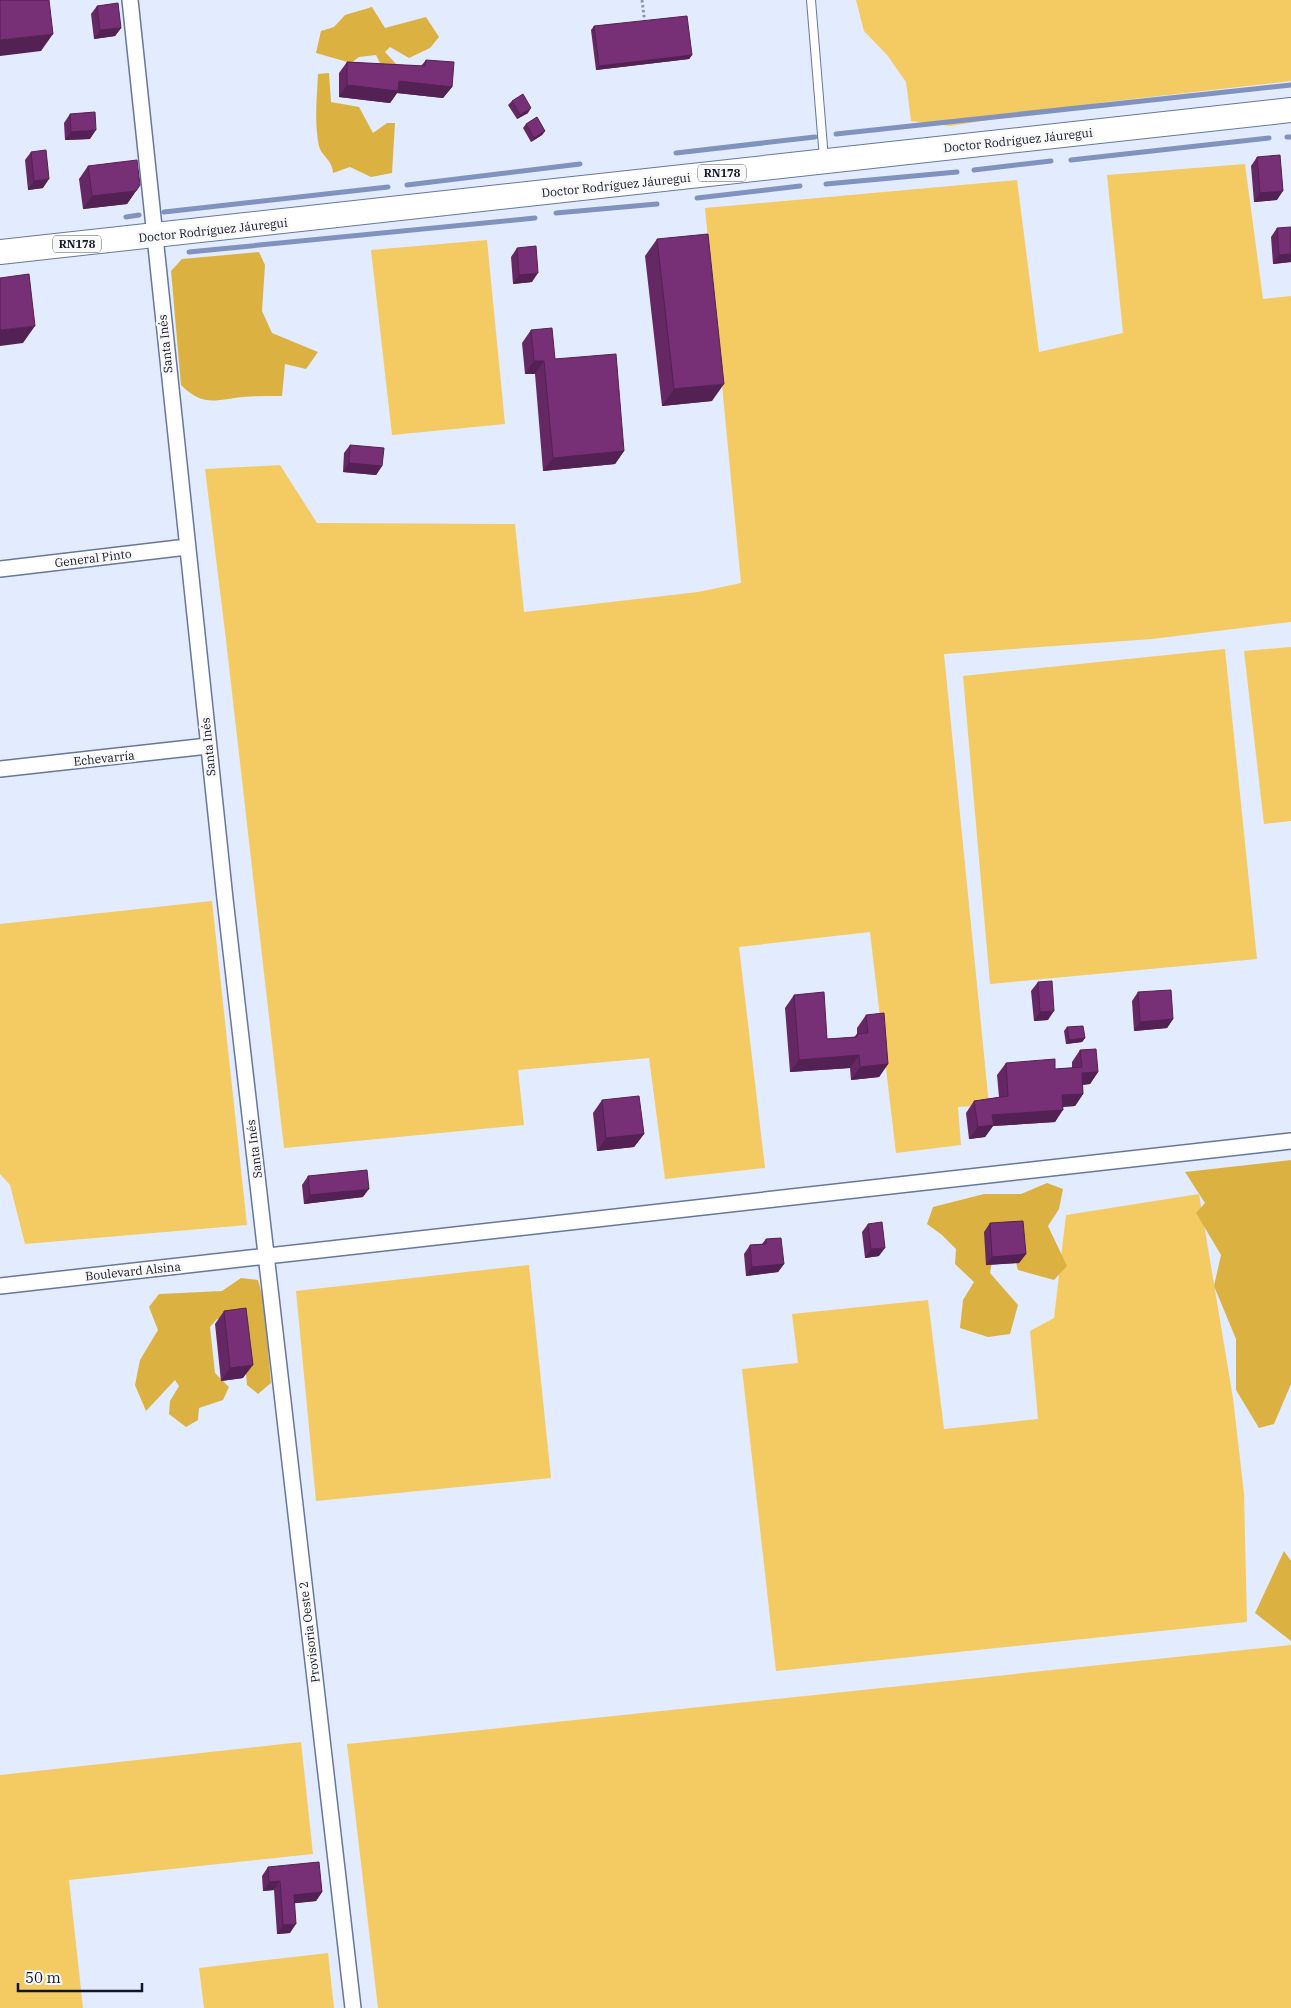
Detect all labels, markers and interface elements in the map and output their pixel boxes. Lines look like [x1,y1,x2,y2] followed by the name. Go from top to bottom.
[943,125,1094,155] street label: Doctor Rodríguez Jáuregui
[698,164,746,182] road number: RN178
[541,170,692,200] street label: Doctor Rodríguez Jáuregui
[138,215,289,245] street label: Doctor Rodríguez Jáuregui
[53,235,101,252] road number: RN178
[154,314,176,374] street label: Santa Inés
[54,546,133,570] street label: General Pinto
[197,717,219,777] street label: Santa Inés
[73,747,136,769] street label: Echevarría
[243,1119,265,1179] street label: Santa Inés
[84,1258,182,1283] street label: Boulevard Alsina
[295,1580,323,1684] street label: Provisoria Oeste 2
[18,1960,141,1992] scale bar
[25,1968,61,1987] text: 50 m

